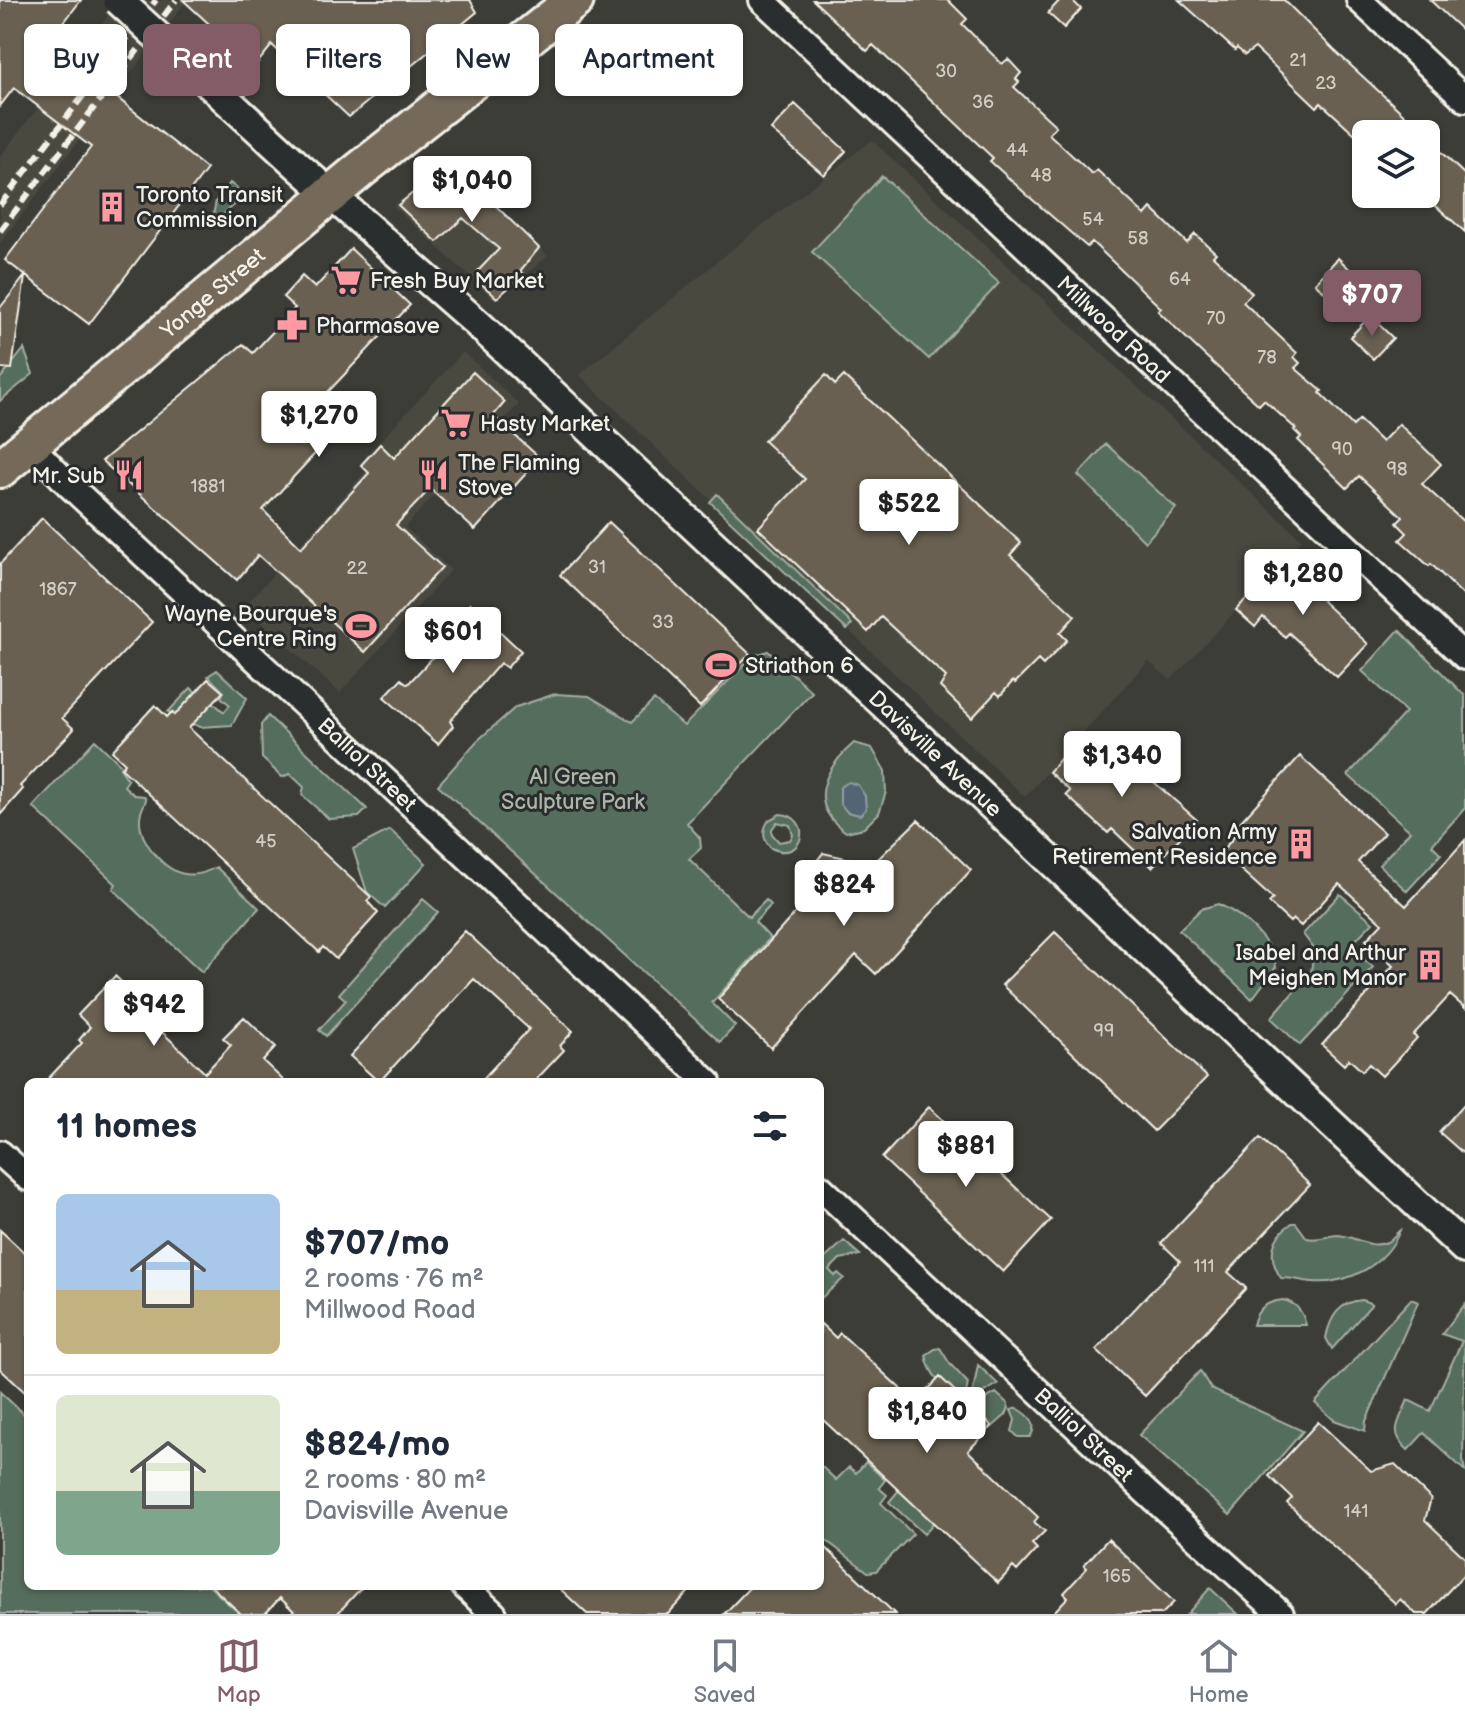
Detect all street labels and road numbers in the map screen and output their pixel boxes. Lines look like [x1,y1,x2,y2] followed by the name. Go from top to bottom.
[155,242,271,346] street label: Yonge Street
[1051,271,1175,390] street label: Millwood Road
[862,685,1007,823] street label: Davisville Avenue
[311,712,422,818] street label: Balliol Street
[1028,1383,1139,1488] street label: Balliol Street

